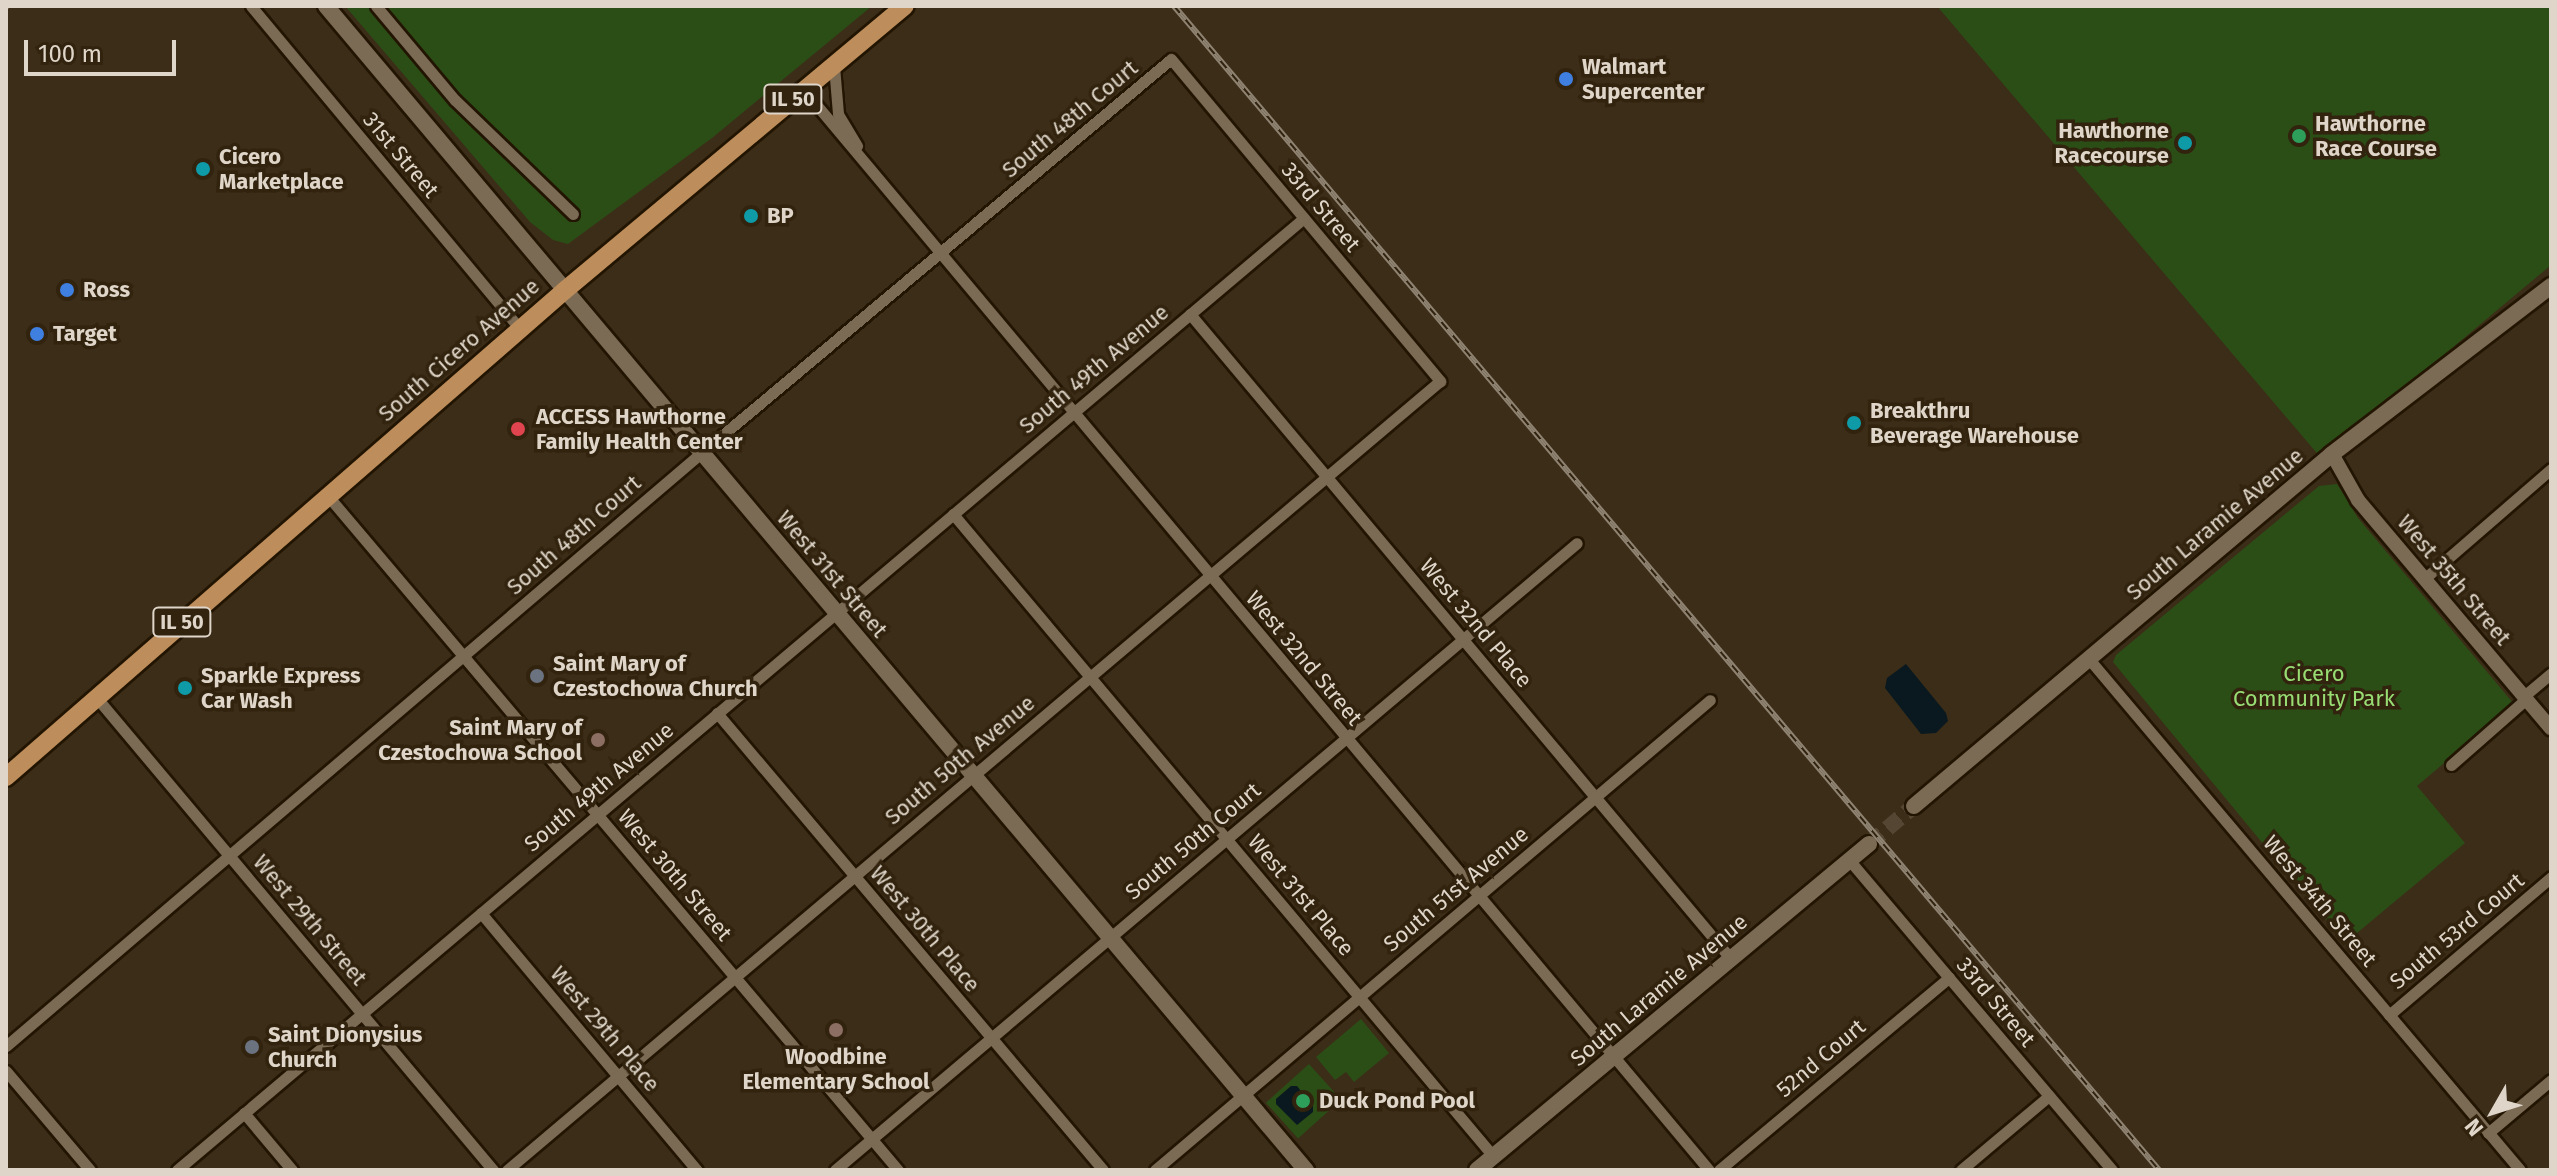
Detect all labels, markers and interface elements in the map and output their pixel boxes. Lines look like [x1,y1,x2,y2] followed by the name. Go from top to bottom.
[28,24,180,74] scale bar
[38,40,102,68] text: 100 m
[1582,53,1705,104] place label: Walmart Supercenter
[997,55,1143,183] street label: South 48th Court
[1557,70,1575,88] marker: Walmart Supercenter
[763,83,823,115] road number: IL 50
[358,107,444,203] street label: 31st Street
[2315,110,2437,162] place label: Hawthorne Race Course
[2054,117,2169,168] place label: Hawthorne Racecourse
[2290,127,2308,145] marker: Hawthorne Race Course
[2176,134,2194,152] marker: Hawthorne Racecourse
[219,143,344,194] place label: Cicero Marketplace
[1276,157,1366,257] street label: 33rd Street
[194,160,212,178] marker: Cicero Marketplace
[767,203,794,229] place label: BP
[742,207,760,225] marker: BP
[373,273,545,427] street label: South Cicero Avenue
[83,277,130,303] place label: Ross
[58,281,76,299] marker: Ross
[1014,299,1174,439] street label: South 49th Avenue
[53,321,117,347] place label: Target
[28,325,46,343] marker: Target
[1870,397,2079,448] place label: Breakthru Beverage Warehouse
[536,403,743,454] place label: ACCESS Hawthorne Family Health Center
[1845,414,1863,432] marker: Breakthru Beverage Warehouse
[507,418,529,440] marker: ACCESS Hawthorne Family Health Center
[2121,442,2309,606] street label: South Laramie Avenue
[502,470,646,600] street label: South 48th Court
[771,505,893,643] street label: West 31st Street
[2392,509,2516,651] street label: West 35th Street
[1414,553,1538,693] street label: West 32nd Place
[1240,585,1368,731] street label: West 32nd Street
[152,606,212,638] road number: IL 50
[553,650,758,702] place label: Saint Mary of Czestochowa Church
[2233,660,2395,712] park label: Cicero Community Park
[201,662,361,714] place label: Sparkle Express Car Wash
[528,667,546,685] marker: Saint Mary of Czestochowa Church
[176,679,194,697] marker: Sparkle Express Car Wash
[880,690,1040,830] street label: South 50th Avenue
[378,714,582,766] place label: Saint Mary of Czestochowa School
[519,717,679,857] street label: South 49th Avenue
[589,731,607,749] marker: Saint Mary of Czestochowa School
[1120,777,1266,905] street label: South 50th Court
[612,804,738,946] street label: West 30th Street
[1378,821,1534,957] street label: South 51st Avenue
[1242,829,1360,961] street label: West 31st Place
[2258,830,2382,972] street label: West 34th Street
[248,849,372,991] street label: West 29th Street
[864,860,986,998] street label: West 30th Place
[2385,867,2529,995] street label: South 53rd Court
[1565,908,1753,1072] street label: South Laramie Avenue
[1951,952,2041,1052] street label: 33rd Street
[545,961,665,1097] street label: West 29th Place
[1771,1013,1871,1103] street label: 52nd Court
[268,1021,422,1072] place label: Saint Dionysius Church
[827,1021,845,1039] marker: Woodbine Elementary School
[243,1038,261,1056] marker: Saint Dionysius Church
[742,1043,930,1094] place label: Woodbine Elementary School
[2453,1072,2533,1152] north arrow
[1319,1088,1475,1114] place label: Duck Pond Pool
[1294,1092,1312,1110] marker: Duck Pond Pool
[2459,1113,2489,1142] text: N

